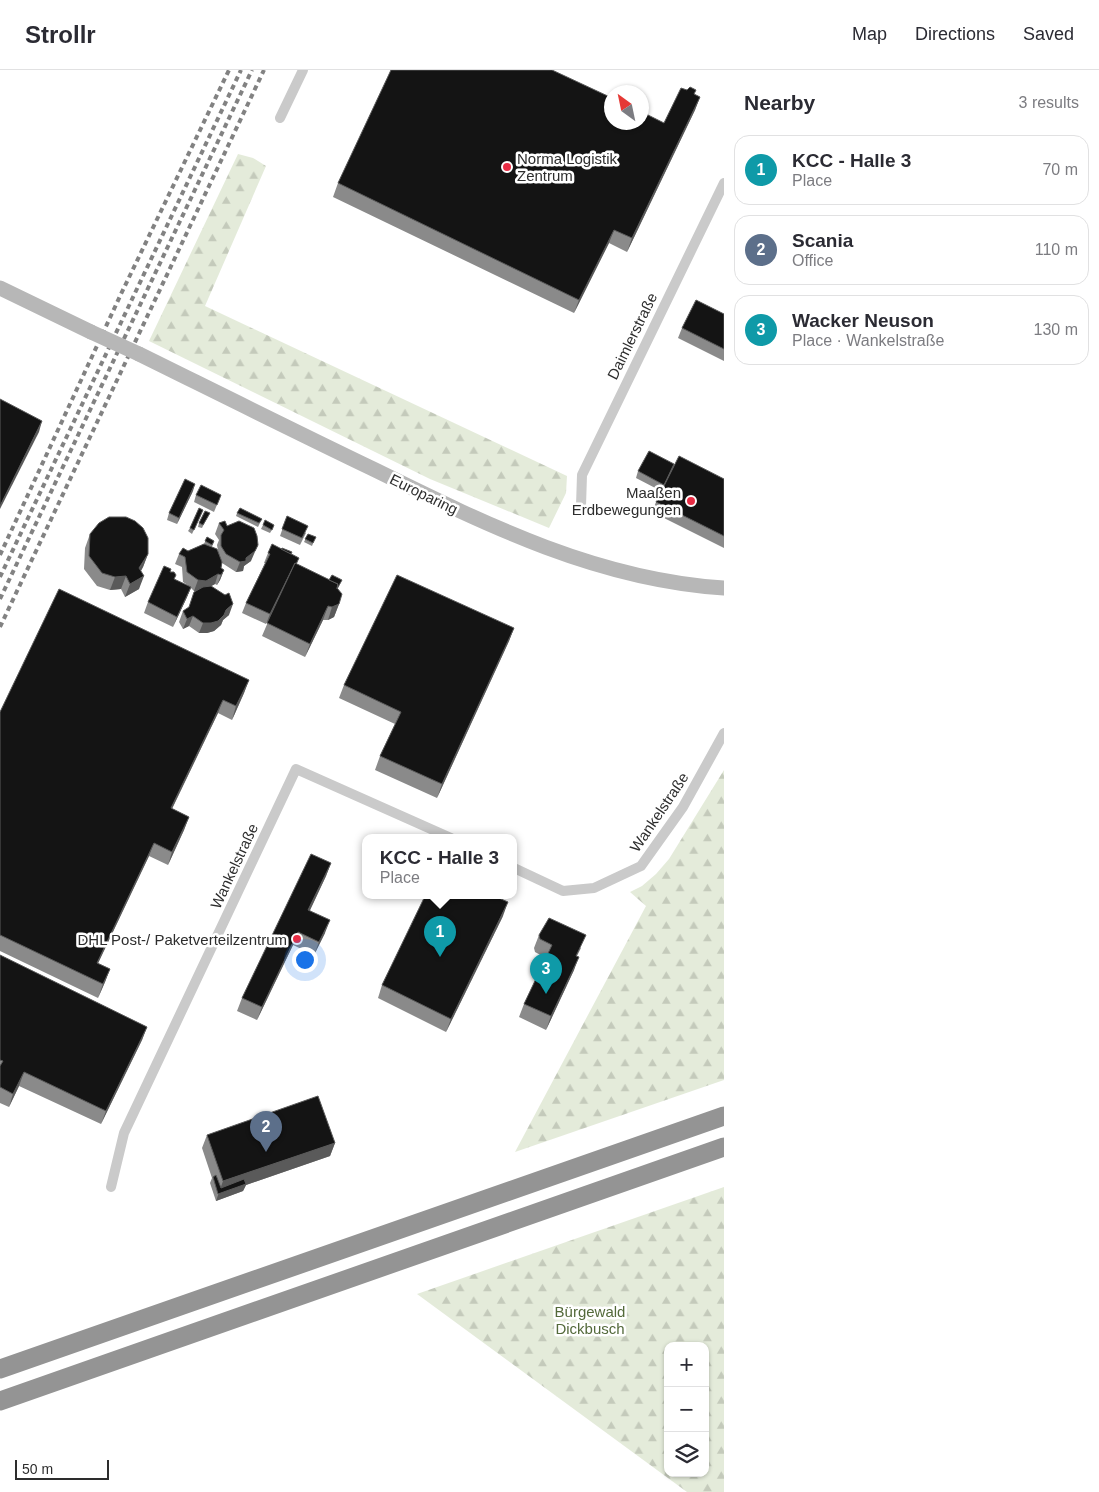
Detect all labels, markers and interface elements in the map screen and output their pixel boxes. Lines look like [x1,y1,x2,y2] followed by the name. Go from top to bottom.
[25,21,96,48] text: Strollr
[852,24,887,44] text: Map
[915,24,995,44] text: Directions
[1023,24,1074,44] text: Saved
[604,85,649,130] north arrow
[744,91,815,114] text: Nearby
[1019,94,1079,111] text: 3 results
[517,150,618,184] place label: Norma Logistik Zentrum
[792,150,911,171] text: KCC - Halle 3
[501,161,513,173] marker: Norma Logistik Zentrum
[757,161,765,178] text: 1
[1042,161,1078,178] text: 70 m
[792,172,832,189] text: Place
[792,230,853,251] text: Scania
[757,241,765,258] text: 2
[1035,241,1078,258] text: 110 m
[792,252,834,269] text: Office
[604,290,660,382] street label: Daimlerstraße
[792,310,934,331] text: Wacker Neuson
[757,321,765,338] text: 3
[1034,321,1078,338] text: 130 m
[792,332,944,349] text: Place · Wankelstraße
[387,470,461,518] street label: Europaring
[572,484,681,518] place label: Maaßen Erdbewegungen
[685,495,697,507] marker: Maaßen Erdbewegungen
[626,769,692,855] street label: Wankelstraße
[207,821,261,911] street label: Wankelstraße
[362,834,517,899] popup
[380,847,499,868] text: KCC - Halle 3
[380,869,420,886] text: Place
[424,916,456,957] pin: 1
[77,931,287,948] place label: DHL Post-/ Paketverteilzentrum
[291,933,303,945] marker: DHL Post-/ Paketverteilzentrum
[292,947,318,973] your location
[530,953,562,994] pin: 3
[250,1111,282,1152] pin: 2
[555,1303,625,1337] park label: Bürgewald Dickbusch
[664,1342,709,1477] map controls
[664,1342,709,1387] button: +
[664,1387,709,1432] button: −
[664,1432,709,1477] button: layers
[15,1457,109,1480] scale bar
[22,1461,53,1477] text: 50 m

